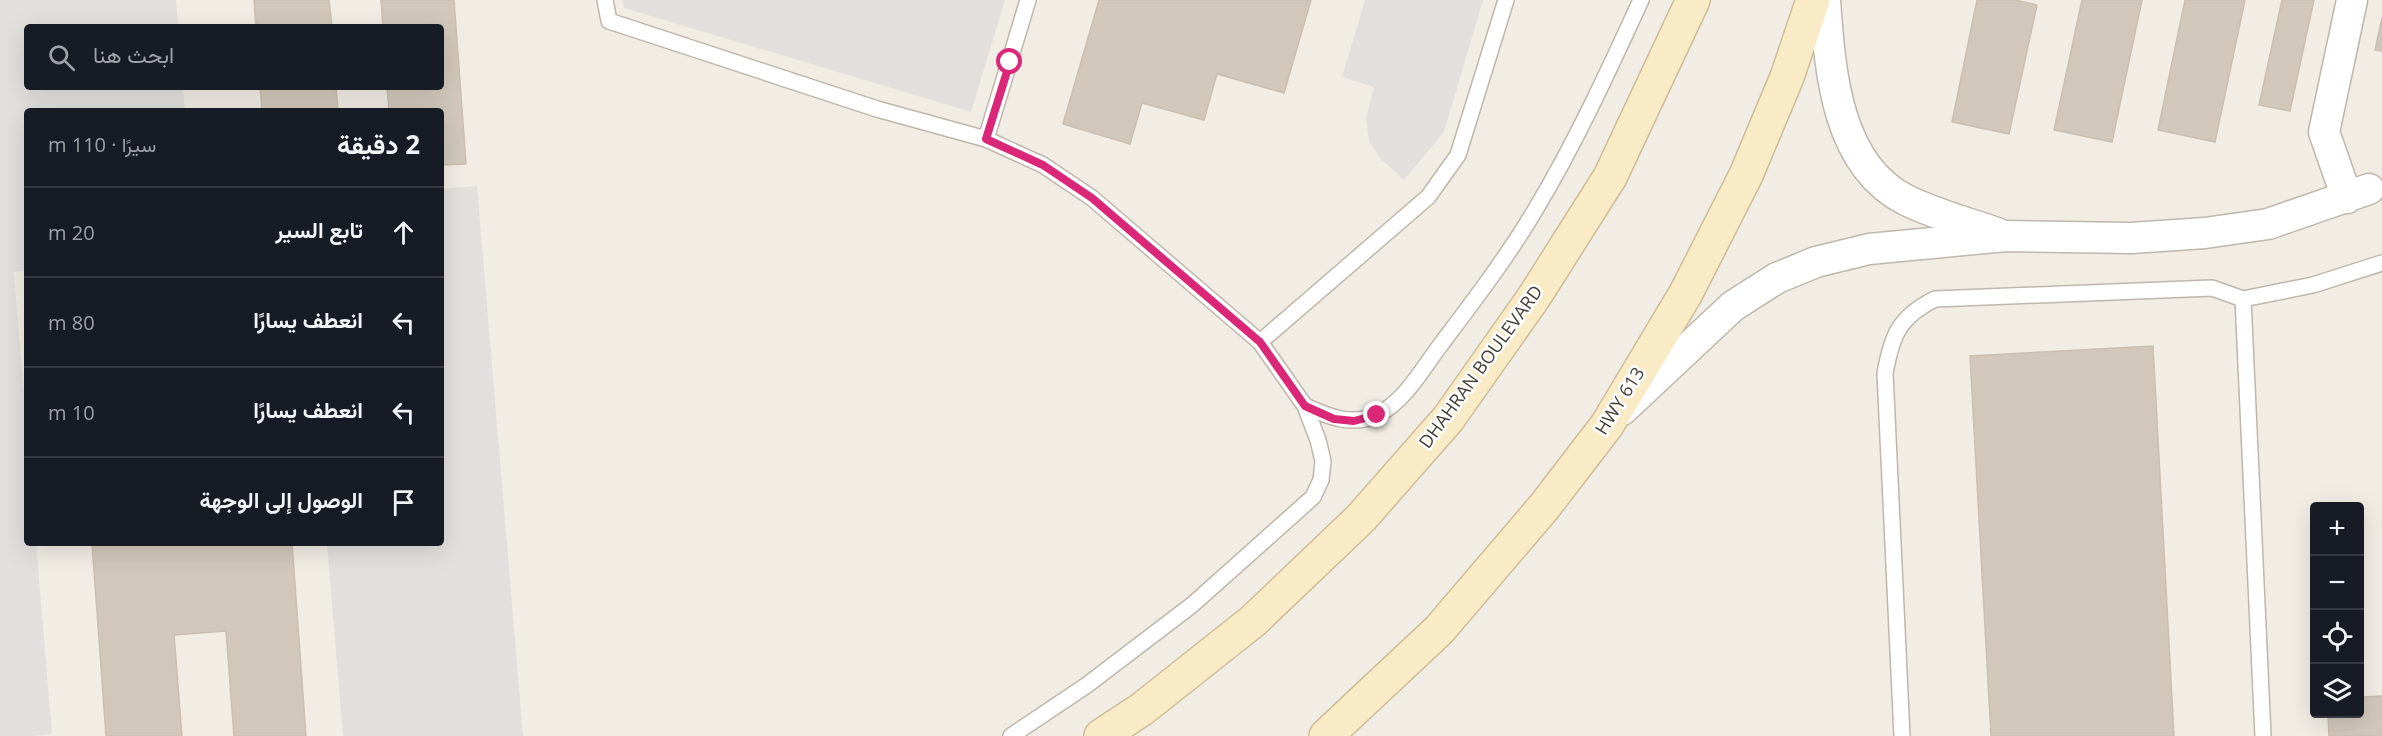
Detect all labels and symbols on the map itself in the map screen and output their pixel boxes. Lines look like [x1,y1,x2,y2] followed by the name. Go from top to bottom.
[996,48,1022,74] route start
[1413,280,1548,453] street label: DHAHRAN BOULEVARD
[1589,362,1649,439] street label: HWY 613
[1363,401,1389,427] route end

